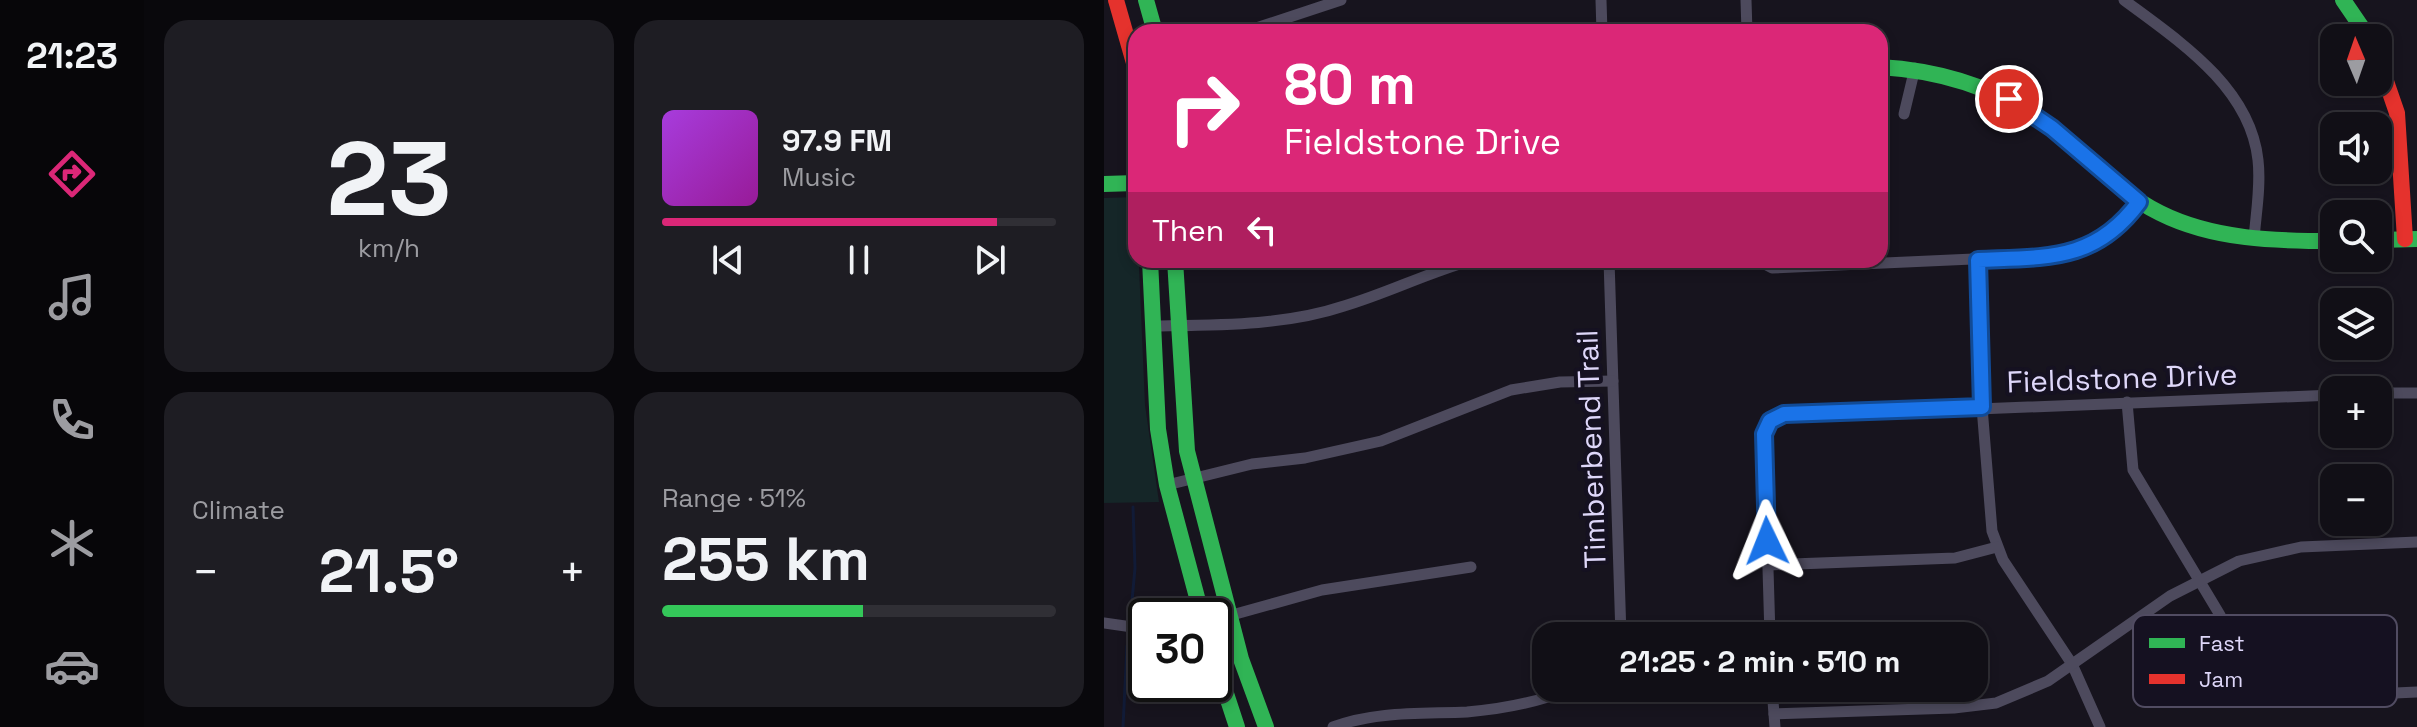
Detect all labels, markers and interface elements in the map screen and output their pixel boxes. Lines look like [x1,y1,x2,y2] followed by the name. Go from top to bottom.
[2320,24,2392,96] north arrow
[2320,24,2392,536] map controls
[26,33,118,79] text: 21:23
[1284,49,1416,120] text: 80 m
[1152,56,1256,160] icon: right
[1975,65,2043,133] pin
[1987,77,2031,121] icon: arrive
[2320,112,2392,184] button: sound
[326,113,452,245] text: 23
[1284,119,1561,165] text: Fieldstone Drive
[782,121,892,160] text: 97.9 FM
[44,146,100,202] icon: directions
[782,160,856,194] text: Music
[2320,200,2392,272] button: search
[1240,208,1284,252] icon: left
[1152,211,1224,250] text: Then
[358,231,420,265] text: km/h
[706,238,750,282] icon: previous
[837,238,881,282] icon: pause
[968,238,1012,282] icon: next
[44,269,100,325] icon: music
[2320,288,2392,360] button: layers
[1567,329,1615,569] street label: Timberbend Trail
[2006,354,2238,402] street label: Fieldstone Drive
[2320,376,2392,448] button: +
[44,392,100,448] icon: phone
[2320,464,2392,536] button: −
[662,481,806,515] text: Range · 51%
[192,493,285,527] text: Climate
[1725,499,1809,583] position arrow
[44,515,100,571] icon: climate
[662,521,870,598] text: 255 km
[319,533,459,610] text: 21.5°
[192,544,219,600] text: −
[559,544,586,600] text: +
[1128,598,1232,702] speed limit sign: 30
[2133,615,2397,707] legend
[2199,629,2245,657] text: Fast
[44,638,100,694] icon: car
[1620,642,1900,681] text: 21:25 · 2 min · 510 m
[2199,665,2243,693] text: Jam

